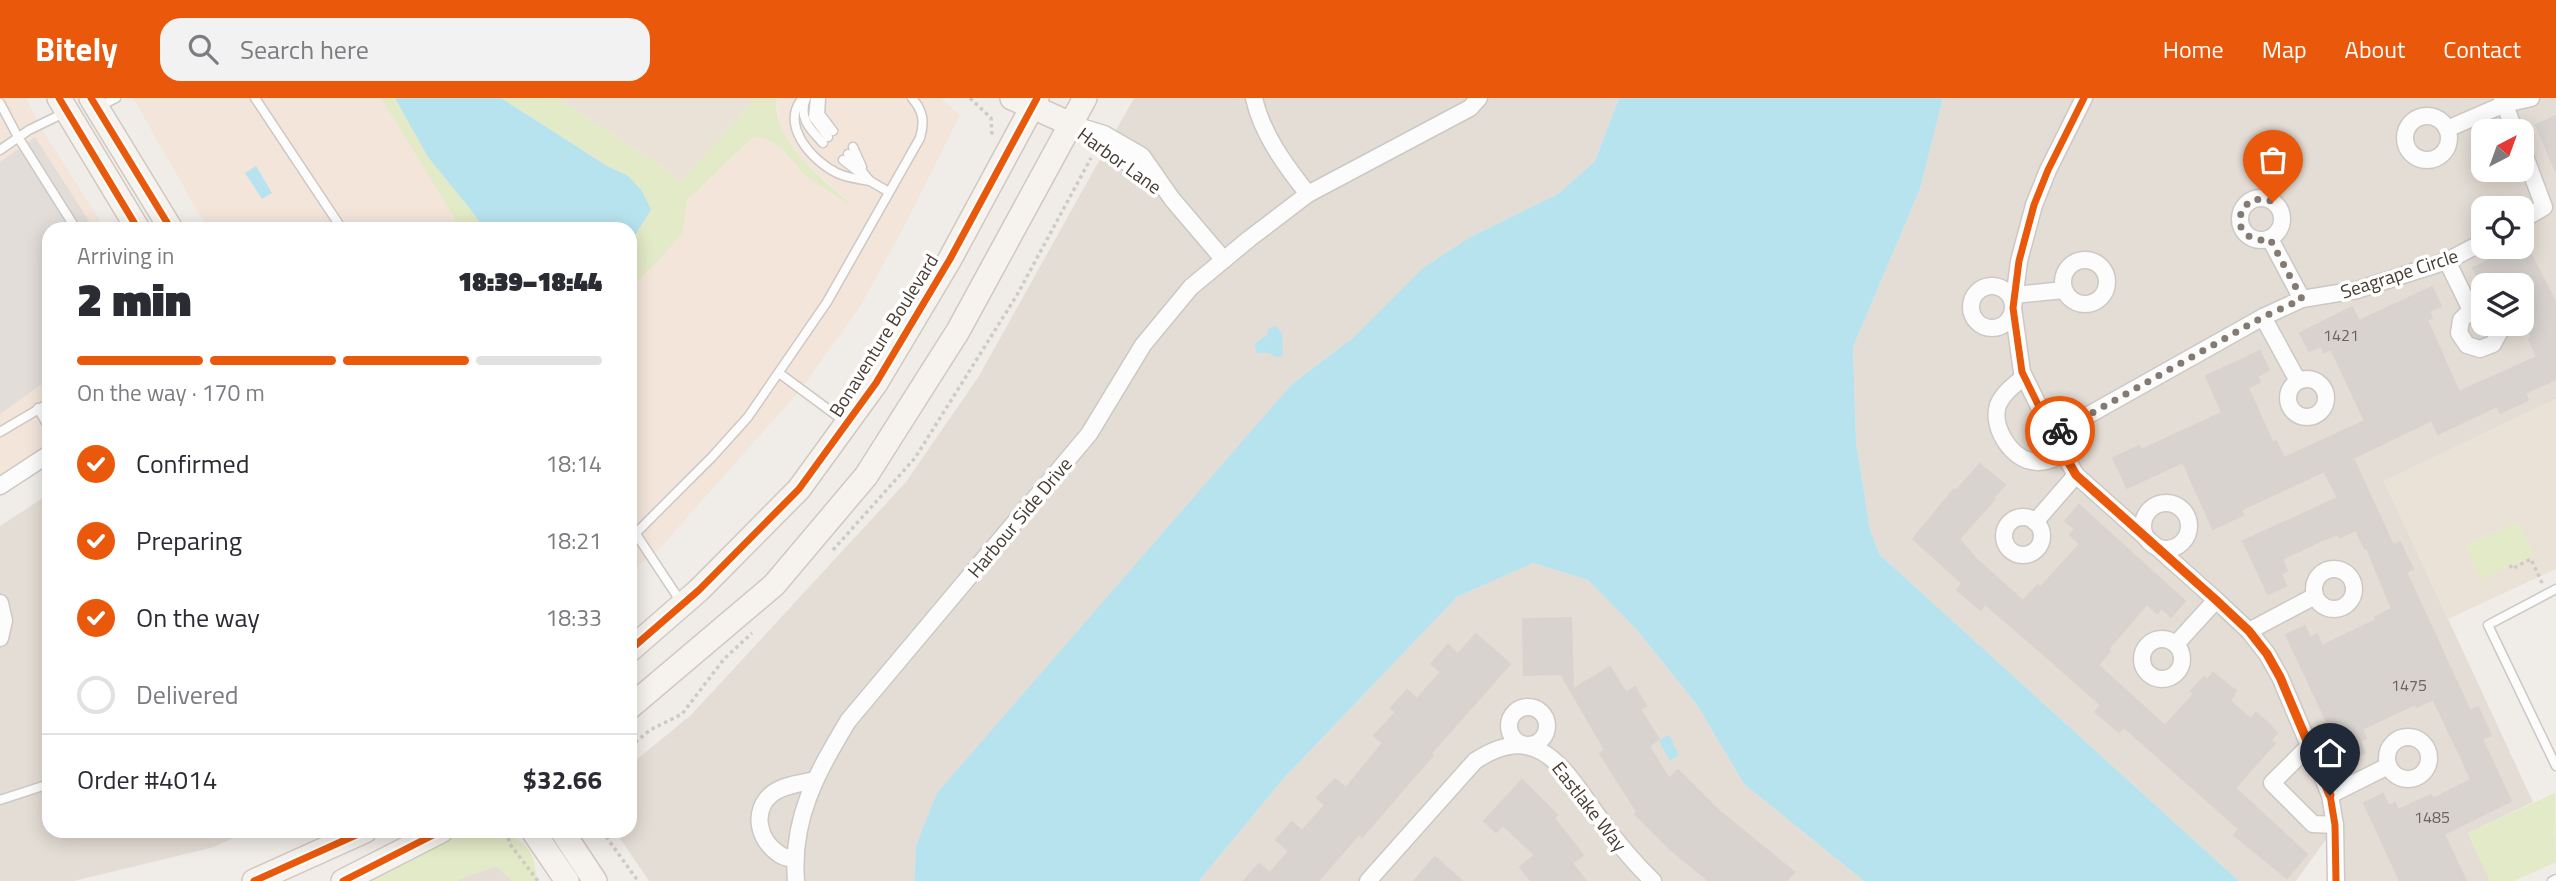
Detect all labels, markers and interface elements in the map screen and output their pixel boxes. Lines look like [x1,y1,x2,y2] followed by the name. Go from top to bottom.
[160,18,650,81] search box
[35,24,118,74] text: Bitely
[184,30,222,68] icon: search
[240,30,369,69] text: Search here
[2163,31,2224,67] text: Home
[2262,31,2307,67] text: Map
[2345,31,2405,67] text: About
[2443,31,2521,67] text: Contact
[1072,119,1168,201] street label: Harbor Lane
[2471,119,2534,182] north arrow
[2471,119,2534,336] map controls
[2243,130,2303,202] pin
[2254,141,2292,179] icon: bag
[2471,196,2534,259] button: locate
[77,238,174,273] text: Arriving in
[2336,240,2462,306] street label: Seagrape Circle
[821,248,945,422] street label: Bonaventure Boulevard
[458,262,602,301] text: 18:39–18:44
[77,264,191,334] text: 2 min
[2471,273,2534,336] button: layers
[2323,323,2359,347] house number: 1421
[77,375,265,410] text: On the way · 170 m
[2025,396,2095,466] courier
[2041,412,2079,450] icon: bike
[136,444,250,483] text: Confirmed
[77,445,115,483] icon: check
[545,446,602,481] text: 18:14
[960,450,1078,584] street label: Harbour Side Drive
[136,521,242,560] text: Preparing
[77,522,115,560] icon: check
[545,523,602,558] text: 18:21
[136,598,260,637] text: On the way
[77,599,115,637] icon: check
[545,600,602,635] text: 18:33
[2391,673,2427,697] house number: 1475
[136,675,239,714] text: Delivered
[2300,723,2360,795] pin
[2311,734,2349,772] icon: home
[1546,755,1634,857] street label: Eastlake Way
[77,760,217,799] text: Order #4014
[523,760,602,799] text: $32.66
[2414,805,2450,829] house number: 1485

